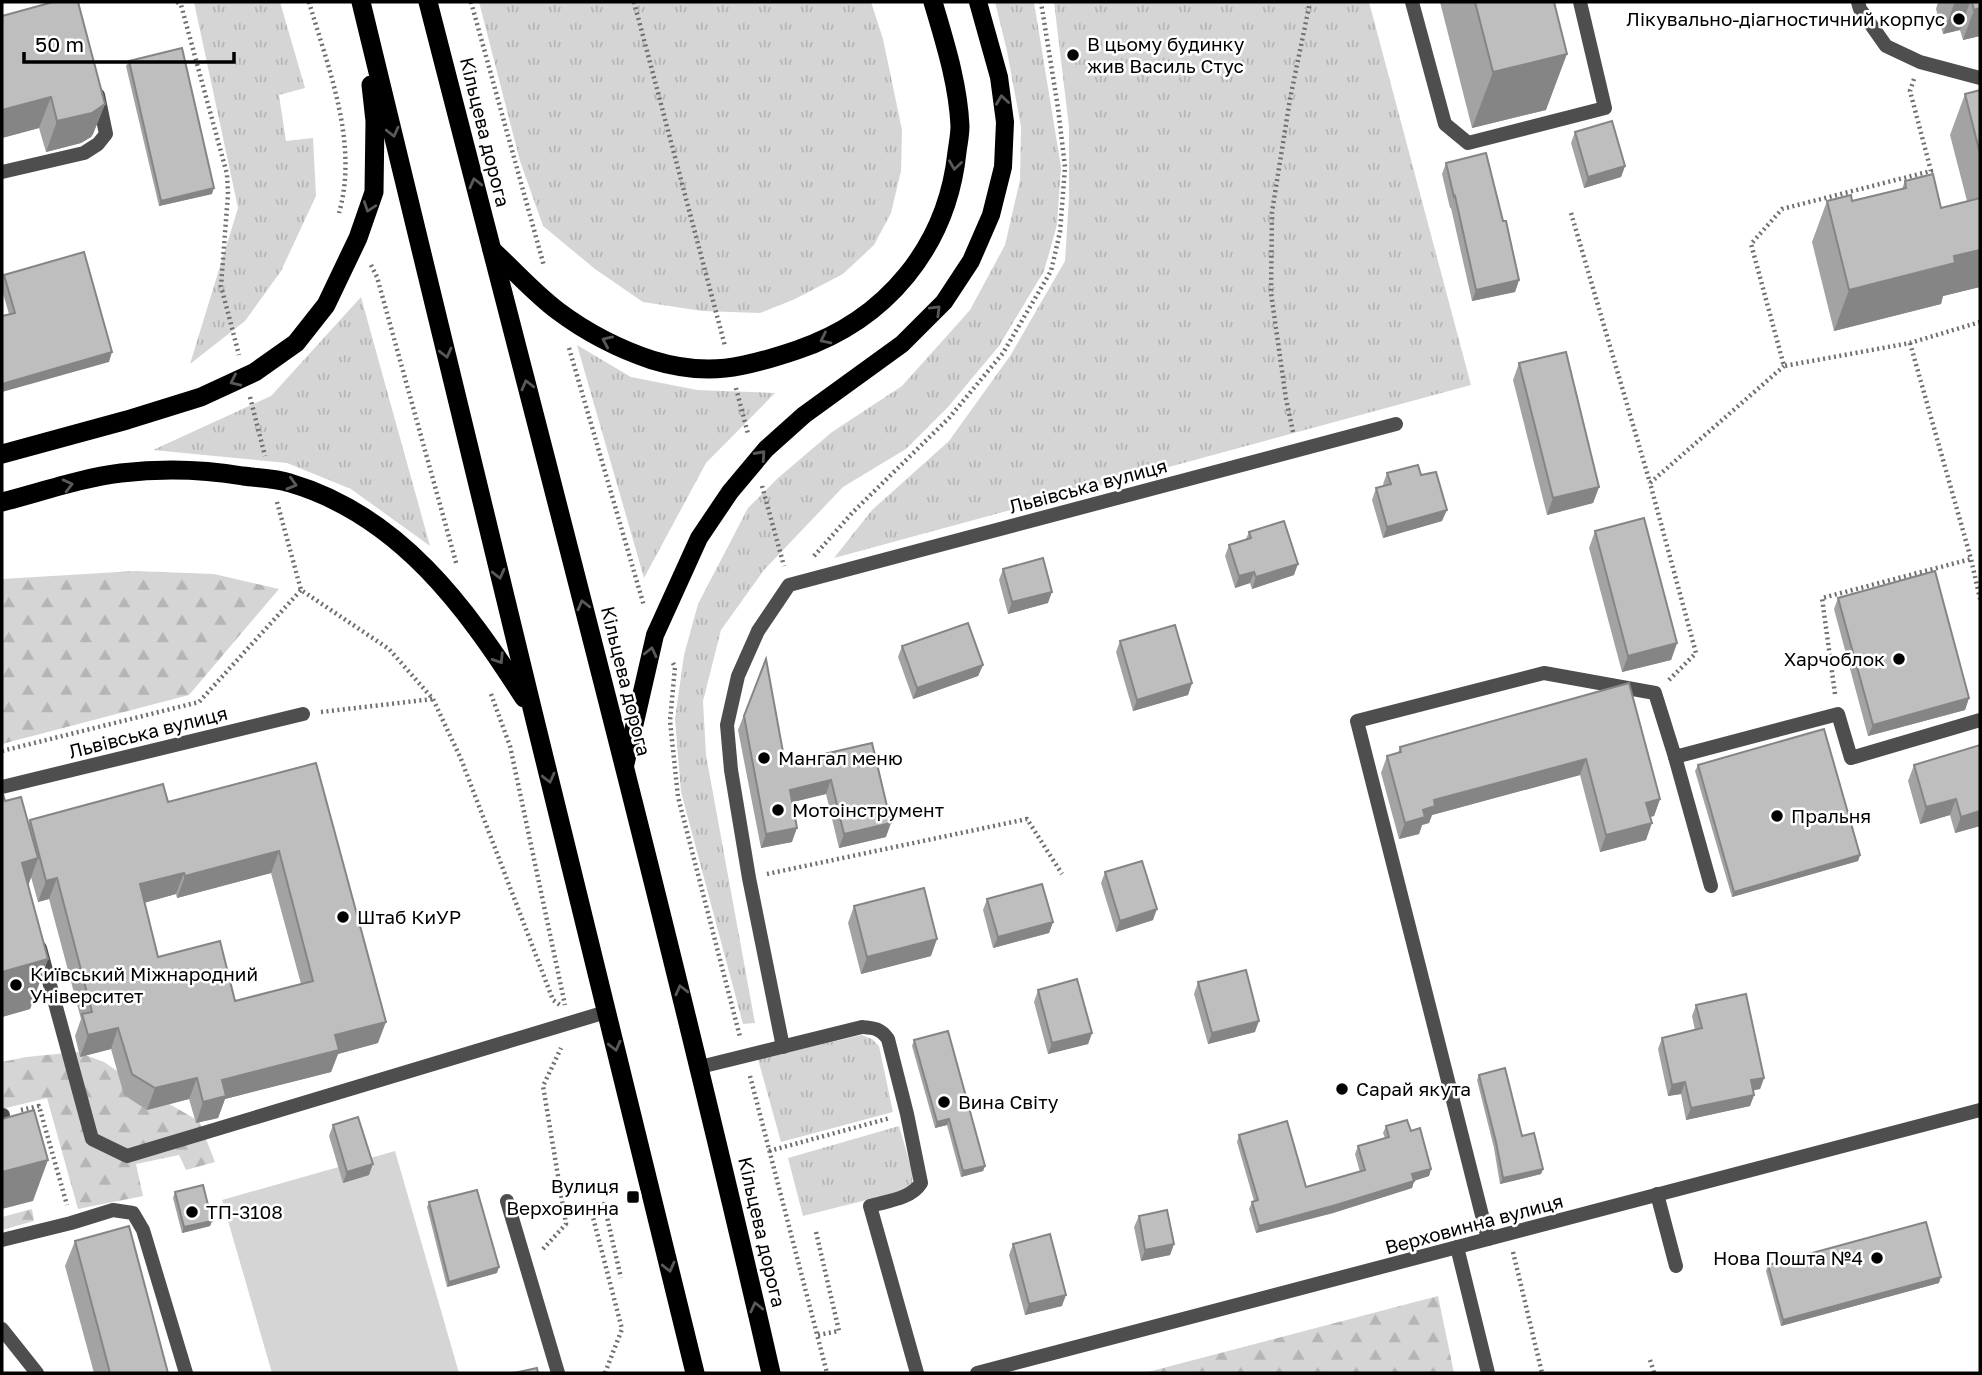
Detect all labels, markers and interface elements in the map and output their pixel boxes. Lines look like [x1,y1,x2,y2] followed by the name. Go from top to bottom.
[1626,7,1945,30] place label: Лікувально-діагностичний корпус
[1951,11,1967,27] marker: Лікувально-діагностичний корпус
[24,21,234,65] scale bar
[35,31,84,57] text: 50 m
[1087,32,1245,77] place label: В цьому будинку жив Василь Стус
[1065,47,1081,63] marker: В цьому будинку жив Василь Стус
[456,55,515,209] street label: Кільцева дорога
[994,94,1009,106] one-way arrow
[385,125,399,137] one-way arrow
[948,159,963,171] one-way arrow
[469,177,483,189] one-way arrow
[363,200,377,213] one-way arrow
[927,305,940,318] one-way arrow
[820,331,832,345] one-way arrow
[602,335,614,349] one-way arrow
[438,347,452,359] one-way arrow
[230,373,242,387] one-way arrow
[520,379,535,391] one-way arrow
[753,450,765,463] one-way arrow
[1006,453,1169,518] street label: Львівська вулиця
[286,476,298,491] one-way arrow
[62,479,74,493] one-way arrow
[491,568,506,580] one-way arrow
[577,599,591,611] one-way arrow
[597,604,656,758] street label: Кільцева дорога
[643,646,657,658] one-way arrow
[1784,647,1885,670] place label: Харчоблок
[491,651,503,664] one-way arrow
[1891,651,1907,667] marker: Харчоблок
[66,701,230,762] street label: Львівська вулиця
[778,746,903,769] place label: Мангал меню
[756,750,772,766] marker: Мангал меню
[541,772,555,784] one-way arrow
[792,798,944,821] place label: Мотоінструмент
[770,802,786,818] marker: Мотоінструмент
[1791,804,1871,827] place label: Пральня
[1769,808,1785,824] marker: Пральня
[357,905,461,928] place label: Штаб КиУР
[335,909,351,925] marker: Штаб КиУР
[30,962,258,1007] place label: Київський Міжнародний Університет
[8,977,24,993] marker: Київський Міжнародний Університет
[675,984,689,996] one-way arrow
[607,1040,621,1052] one-way arrow
[1356,1077,1471,1100] place label: Сарай якута
[1334,1081,1350,1097] marker: Сарай якута
[958,1090,1059,1113] place label: Вина Світу
[936,1094,952,1110] marker: Вина Світу
[734,1154,791,1309] street label: Кільцева дорога
[506,1174,619,1219] place label: Вулиця Верховинна
[625,1189,641,1205] marker: Вулиця Верховинна
[1382,1189,1566,1258] street label: Верховинна вулиця
[206,1200,283,1223] place label: ТП-3108
[184,1204,200,1220] marker: ТП-3108
[1713,1246,1863,1269] place label: Нова Пошта №4
[1869,1250,1885,1266] marker: Нова Пошта №4
[661,1261,675,1273] one-way arrow
[750,1301,764,1313] one-way arrow

